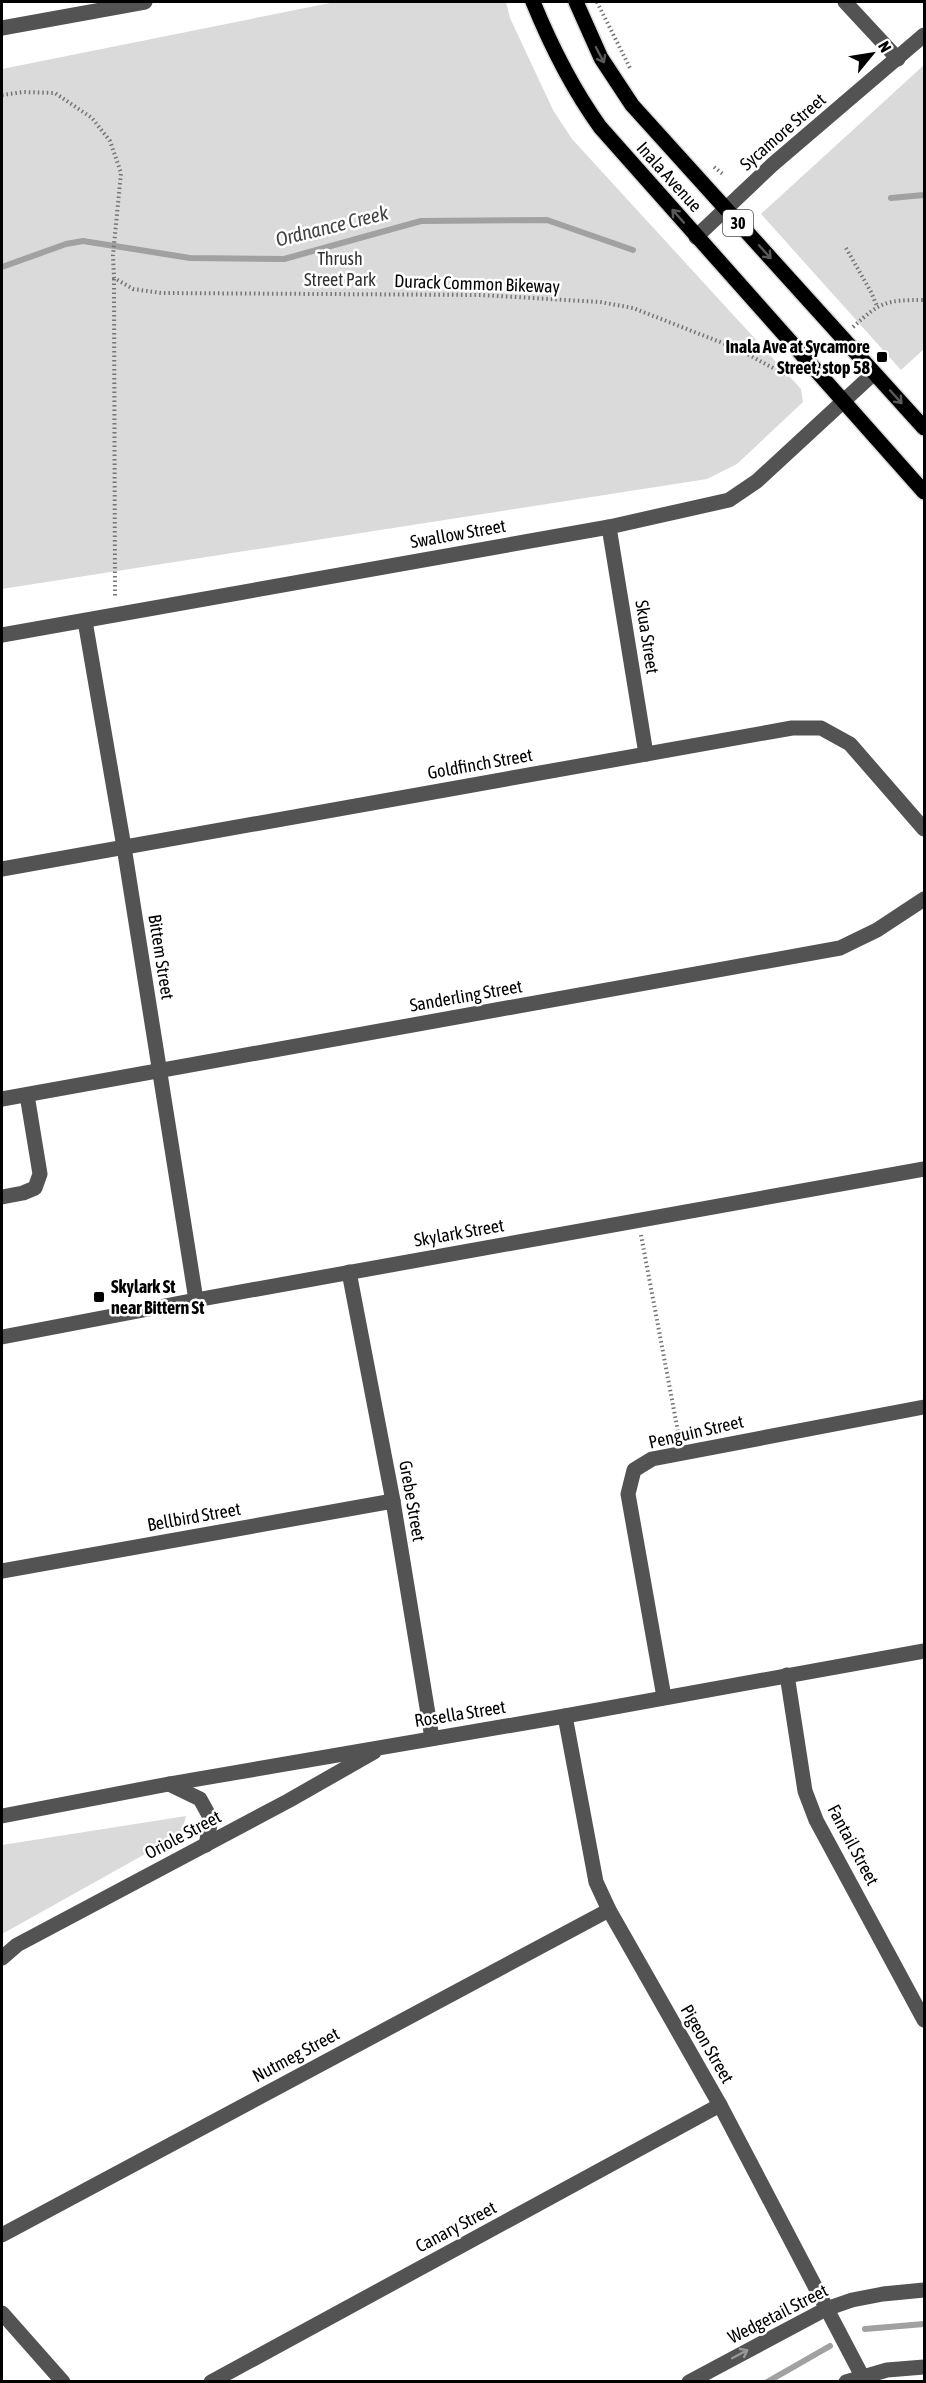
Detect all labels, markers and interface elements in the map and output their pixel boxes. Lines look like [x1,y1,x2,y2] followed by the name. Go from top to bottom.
[842,24,902,84] north arrow
[875,38,895,55] text: N
[595,45,606,63] one-way arrow
[736,89,830,174] street label: Sycamore Street
[632,137,706,216] street label: Inala Avenue
[273,200,391,251] water label: Ordnance Creek
[671,209,685,224] one-way arrow
[723,210,753,236] road number: 30
[758,244,772,259] one-way arrow
[304,248,376,290] park label: Thrush Street Park
[394,270,560,297] street label: Durack Common Bikeway
[725,336,871,378] place label: Inala Ave at Sycamore Street, stop 58
[875,350,889,364] marker: Inala Ave at Sycamore Street, stop 58
[889,389,903,404] one-way arrow
[408,515,507,552] street label: Swallow Street
[631,598,664,675] street label: Skua Street
[426,744,534,783] street label: Goldfinch Street
[144,913,179,1001] street label: Bittem Street
[408,975,524,1016] street label: Sanderling Street
[412,1214,506,1251] street label: Skylark Street
[111,1276,205,1318] place label: Skylark St near Bittern St
[92,1290,106,1304] marker: Skylark St near Bittern St
[646,1410,745,1453] street label: Penguin Street
[395,1459,430,1543] street label: Grebe Street
[145,1498,242,1535] street label: Bellbird Street
[413,1696,507,1731] street label: Rosella Street
[823,1801,883,1889] street label: Fantail Street
[141,1806,224,1863] street label: Oriole Street
[677,2001,738,2087] street label: Pigeon Street
[249,2023,343,2086] street label: Nutmeg Street
[412,2197,500,2257] street label: Canary Street
[724,2279,831,2348] street label: Wedgetail Street
[731,2348,749,2359] one-way arrow

